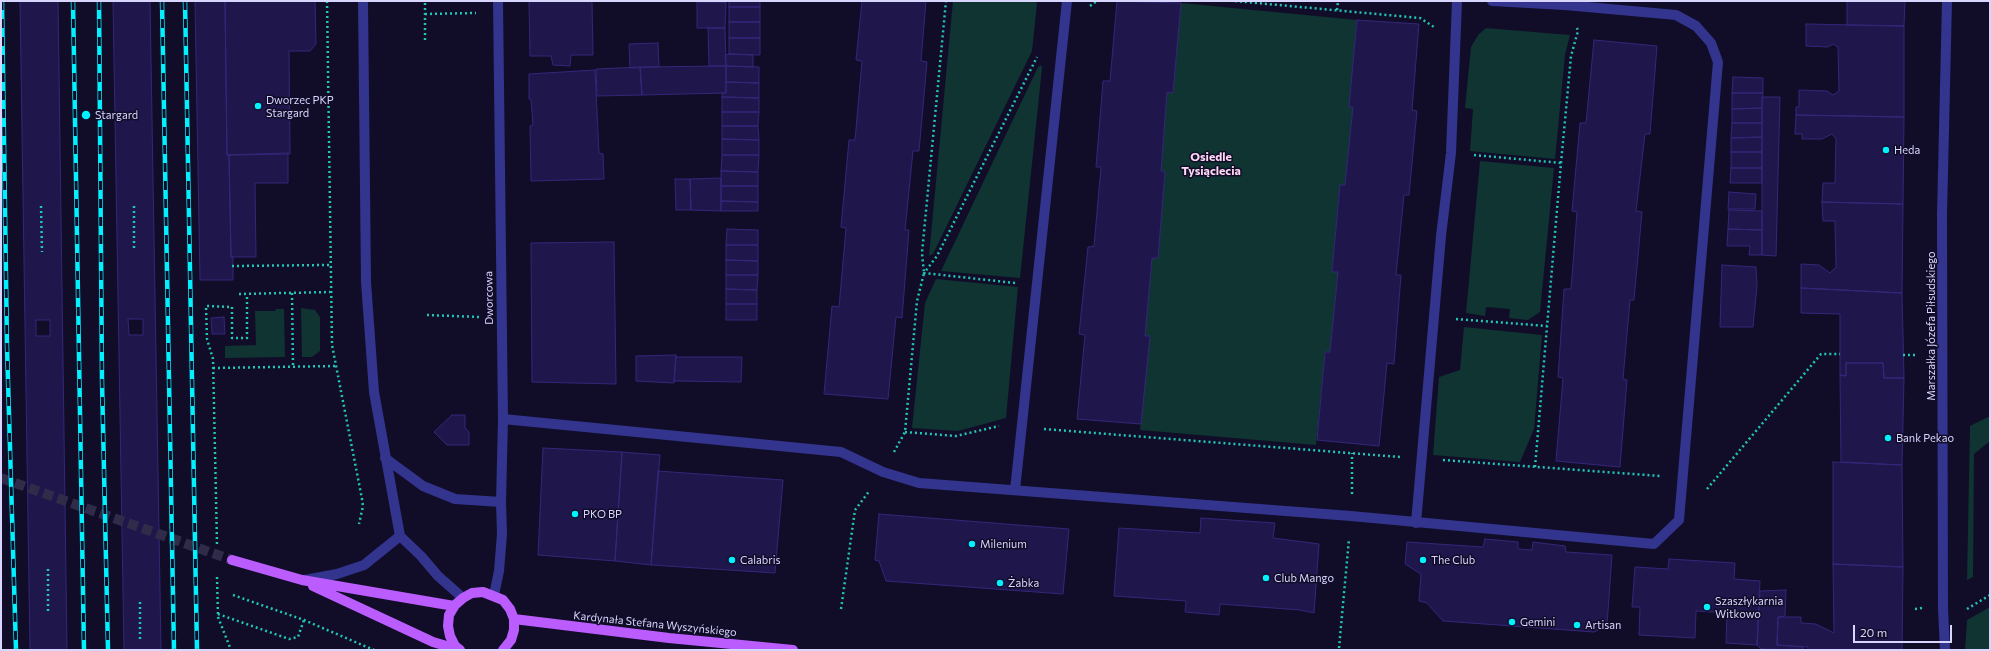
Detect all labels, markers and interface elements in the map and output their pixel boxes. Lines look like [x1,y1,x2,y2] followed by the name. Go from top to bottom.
[266,93,334,119] place label: Dworzec PKP Stargard
[253,101,263,111] marker: Dworzec PKP Stargard
[95,108,138,122] place label: Stargard
[80,109,92,121] marker: Stargard
[1894,143,1920,157] place label: Heda
[1881,145,1891,155] marker: Heda
[1181,150,1241,178] district label: Osiedle Tysiąclecia
[1924,251,1938,401] street label: Marszałka Józefa Piłsudskiego
[482,271,496,325] street label: Dworcowa
[1896,431,1954,445] place label: Bank Pekao
[1883,433,1893,443] marker: Bank Pekao
[583,507,622,521] place label: PKO BP
[570,509,580,519] marker: PKO BP
[980,537,1027,551] place label: Milenium
[967,539,977,549] marker: Milenium
[740,553,781,567] place label: Calabris
[1431,553,1475,567] place label: The Club
[727,555,737,565] marker: Calabris
[1418,555,1428,565] marker: The Club
[1274,571,1334,585] place label: Club Mango
[1261,573,1271,583] marker: Club Mango
[1008,576,1039,590] place label: Żabka
[995,578,1005,588] marker: Żabka
[1715,594,1783,620] place label: Szaszłykarnia Witkowo
[1702,602,1712,612] marker: Szaszłykarnia Witkowo
[573,609,737,639] street label: Kardynała Stefana Wyszyńskiego
[1520,615,1555,629] place label: Gemini
[1507,617,1517,627] marker: Gemini
[1855,617,1954,643] scale bar
[1585,618,1621,632] place label: Artisan
[1572,620,1582,630] marker: Artisan
[1860,625,1887,639] text: 20 m

